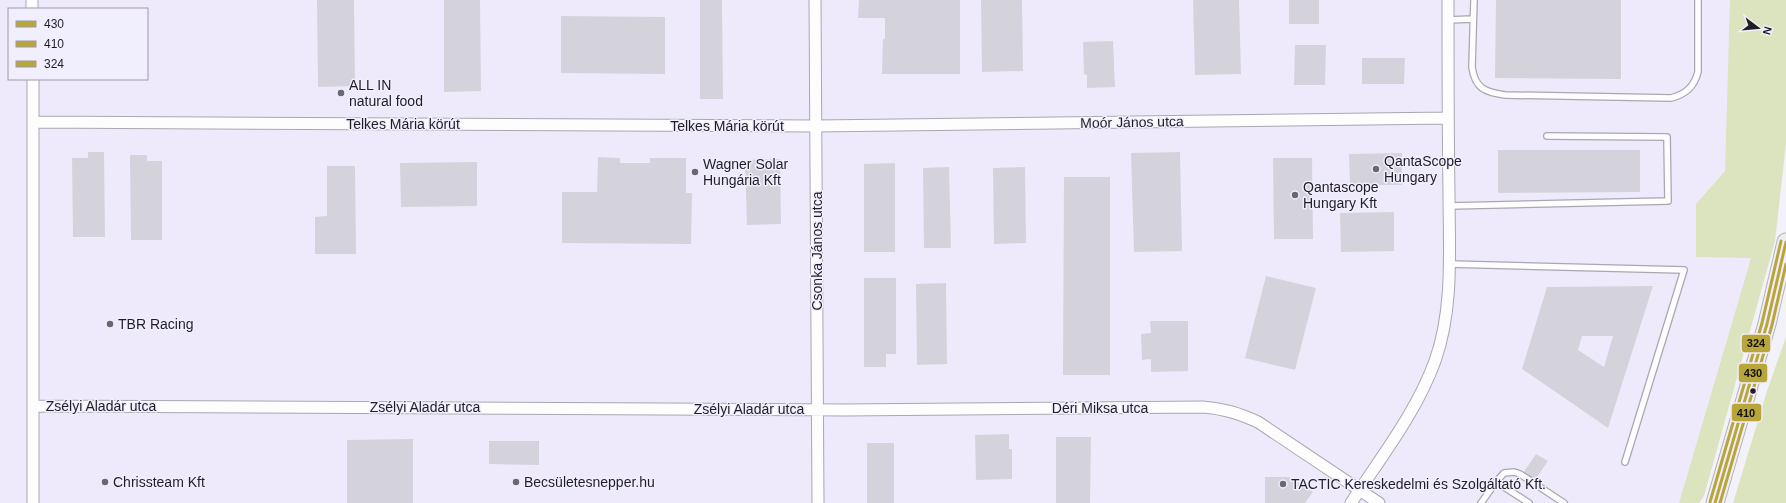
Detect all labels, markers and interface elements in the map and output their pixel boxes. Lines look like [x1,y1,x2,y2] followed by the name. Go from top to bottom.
[8,8,148,80] legend
[1738,8,1778,48] north arrow
[44,17,64,31] text: 430
[1761,25,1774,36] text: N
[44,37,64,51] text: 410
[44,57,64,71] text: 324
[349,77,423,109] place label: ALL IN natural food
[336,88,346,98] marker: ALL IN natural food
[1080,113,1184,131] street label: Moór János utca
[346,116,460,132] street label: Telkes Mária körút
[670,118,784,134] street label: Telkes Mária körút
[1384,153,1462,185] place label: QantaScope Hungary
[703,156,788,188] place label: Wagner Solar Hungária Kft
[1371,164,1381,174] marker: QantaScope Hungary
[690,167,700,177] marker: Wagner Solar Hungária Kft
[1303,179,1379,211] place label: Qantascope Hungary Kft
[1290,190,1300,200] marker: Qantascope Hungary Kft
[809,191,825,311] street label: Csonka János utca
[118,316,193,332] place label: TBR Racing
[105,319,115,329] marker: TBR Racing
[1741,334,1771,353] line badge: 324
[1747,337,1766,349] text: 324
[1738,363,1768,383] line badge: 430
[1744,367,1762,379] text: 430
[1748,386,1758,396] unlabelled marker
[46,398,156,414] street label: Zsélyi Aladár utca
[370,399,480,415] street label: Zsélyi Aladár utca
[1052,400,1148,416] street label: Déri Miksa utca
[694,401,804,417] street label: Zsélyi Aladár utca
[1731,403,1762,422] line badge: 410
[1737,407,1755,419] text: 410
[113,474,205,490] place label: Chrissteam Kft
[524,474,655,490] place label: Becsületesnepper.hu
[1291,476,1546,492] place label: TACTIC Kereskedelmi és Szolgáltató Kft.
[100,477,110,487] marker: Chrissteam Kft
[511,477,521,487] marker: Becsületesnepper.hu
[1278,479,1288,489] marker: TACTIC Kereskedelmi és Szolgáltató Kft.

